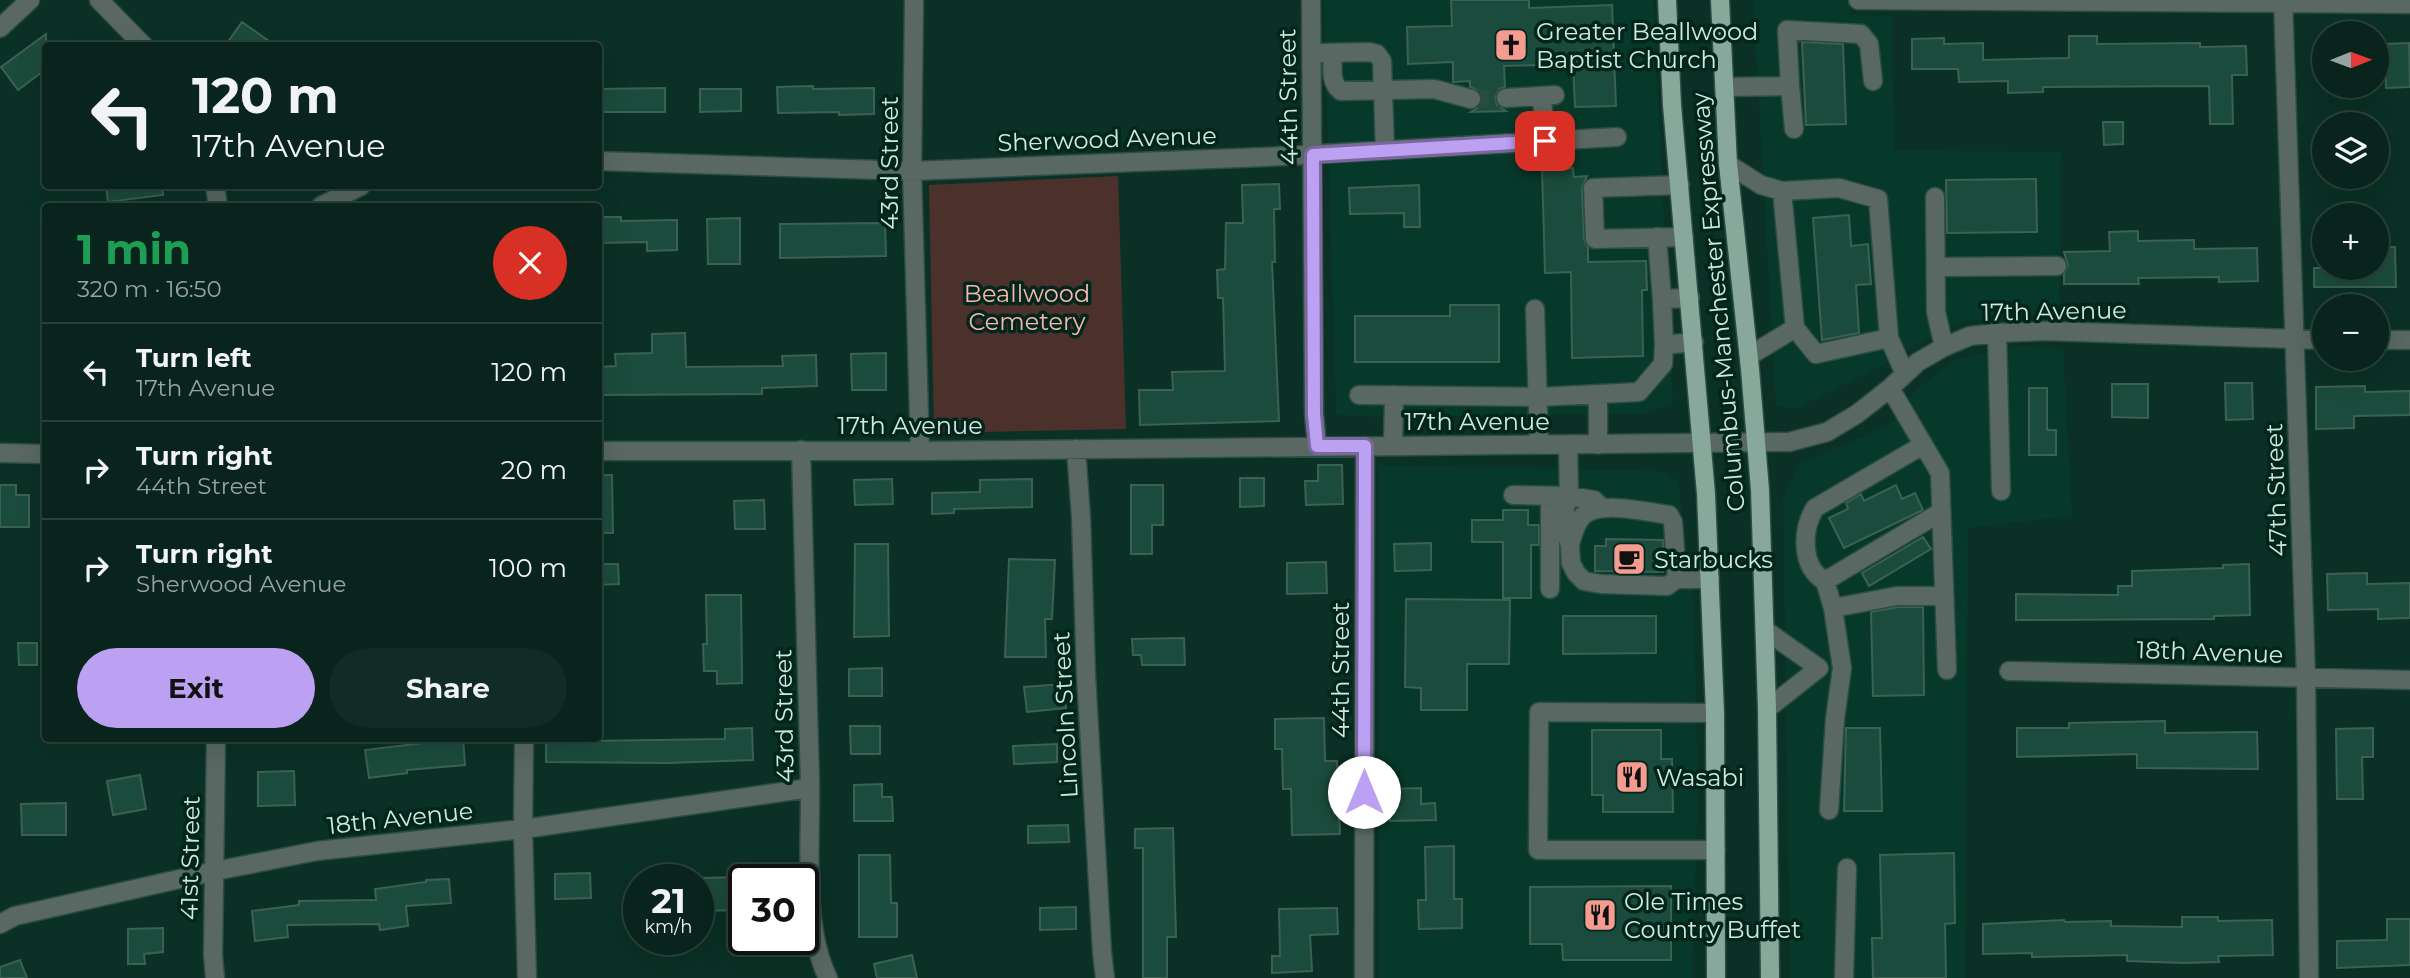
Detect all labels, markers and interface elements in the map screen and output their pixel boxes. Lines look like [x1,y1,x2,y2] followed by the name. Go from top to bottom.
[1536,17,1758,74] place label: Greater Beallwood Baptist Church
[2312,21,2389,98] north arrow
[2312,21,2389,371] map controls
[1492,26,1530,64] church icon: Greater Beallwood Baptist Church
[1272,28,1304,166] street label: 44th Street
[192,66,339,125] text: 120 m
[77,70,168,161] icon: left
[1685,91,1751,513] street label: Columbus-Manchester Expressway
[875,96,904,230] street label: 43rd Street
[1515,111,1575,171] pin
[2312,112,2389,189] button: layers
[997,121,1217,157] street label: Sherwood Avenue
[1526,122,1564,160] icon: arrive
[192,126,386,165] text: 17th Avenue
[2312,203,2389,280] button: +
[77,223,191,275] text: 1 min
[493,226,567,300] button: close
[77,275,222,303] text: 320 m · 16:50
[964,279,1090,336] park label: Beallwood Cemetery
[2312,294,2389,371] button: −
[1981,295,2127,327] street label: 17th Avenue
[136,342,252,374] text: Turn left
[77,353,115,391] icon: left
[491,356,567,388] text: 120 m
[136,374,275,402] text: 17th Avenue
[1404,407,1550,436] street label: 17th Avenue
[837,411,983,440] street label: 17th Avenue
[2259,423,2293,557] street label: 47th Street
[136,440,272,472] text: Turn right
[77,451,115,489] icon: right
[501,454,567,486] text: 20 m
[136,472,267,500] text: 44th Street
[136,538,272,570] text: Turn right
[1610,540,1648,578] cafe icon: Starbucks
[1654,545,1773,574] place label: Starbucks
[77,549,115,587] icon: right
[489,552,567,584] text: 100 m
[136,570,346,598] text: Sherwood Avenue
[1326,601,1355,738] street label: 44th Street
[1046,631,1084,799] street label: Lincoln Street
[2136,635,2284,669] street label: 18th Avenue
[77,648,315,728] button: Exit
[329,648,567,728] button: Share
[768,649,800,783] street label: 43rd Street
[1327,755,1401,829] position arrow
[1613,758,1651,796] restaurant icon: Wasabi
[1656,763,1744,792] place label: Wasabi
[174,795,206,920] street label: 41st Street
[325,796,475,840] street label: 18th Avenue
[728,864,819,955] speed limit sign: 30
[651,879,686,922] text: 21
[1624,887,1801,944] place label: Ole Times Country Buffet
[1581,896,1619,934] restaurant icon: Ole Times Country Buffet
[644,916,693,938] text: km/h

